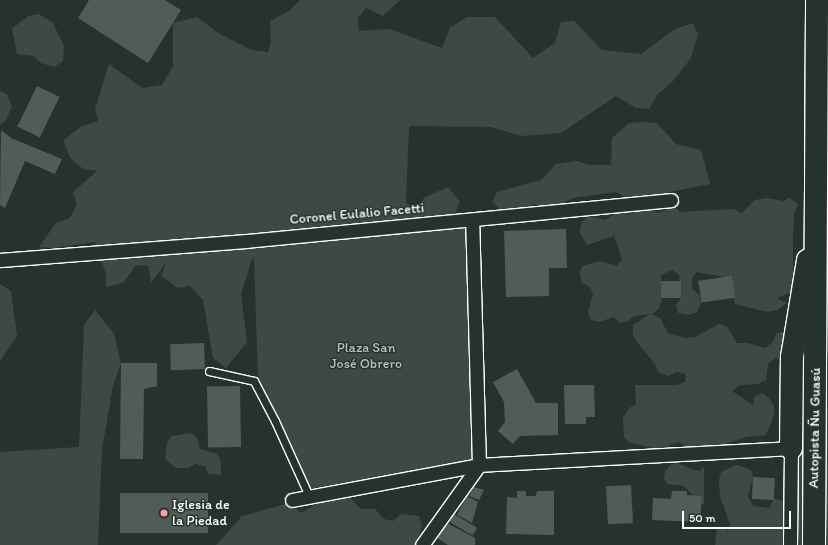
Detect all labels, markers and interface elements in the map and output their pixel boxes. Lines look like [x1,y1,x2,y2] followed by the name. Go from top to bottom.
[289,200,425,228] street label: Coronel Eulalio Facetti
[330,340,402,372] park label: Plaza San José Obrero
[806,368,824,488] street label: Autopista Ñu Guasú
[172,497,230,530] place label: Iglesia de la Piedad
[684,503,793,529] scale bar
[159,508,169,518] marker: Iglesia de la Piedad
[689,511,715,525] text: 50 m

